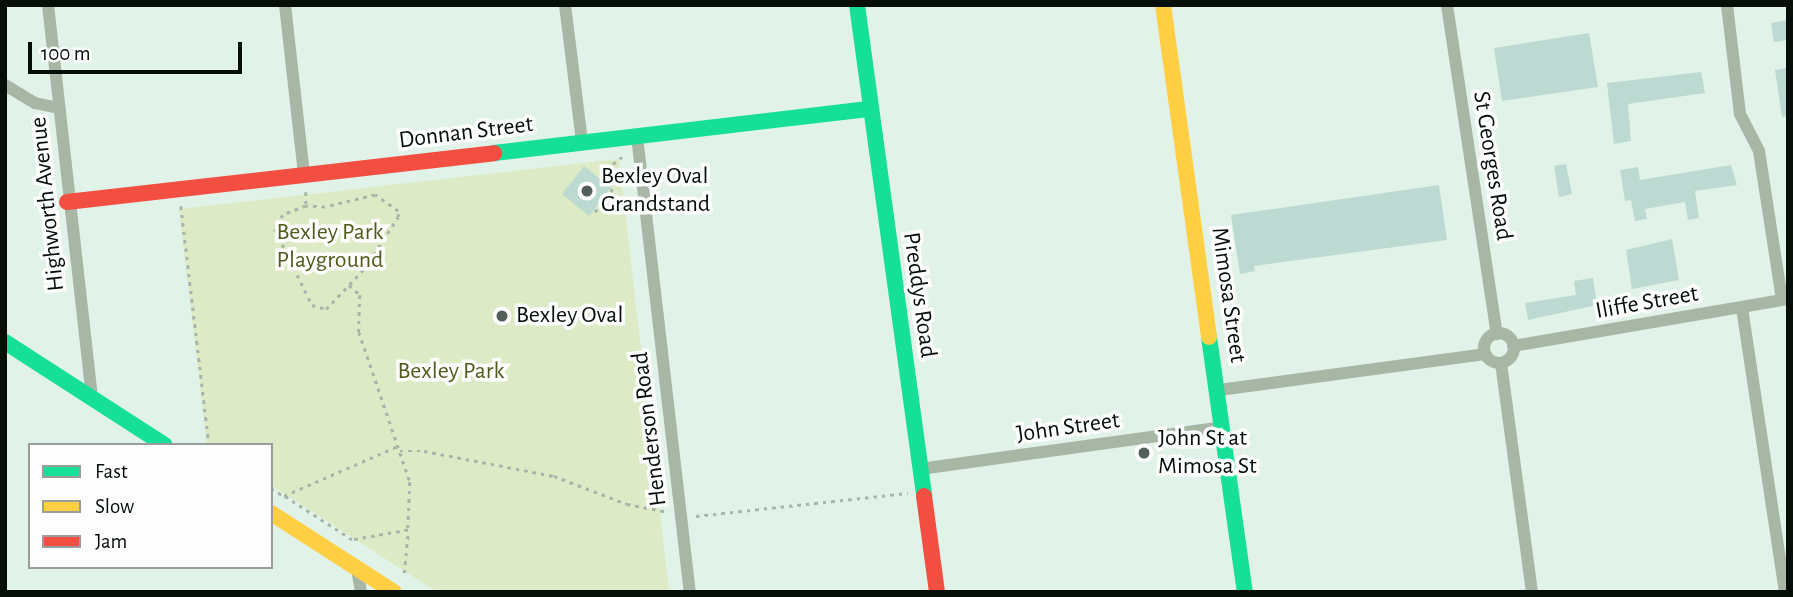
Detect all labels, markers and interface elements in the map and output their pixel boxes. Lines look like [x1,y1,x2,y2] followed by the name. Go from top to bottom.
[32,28,245,72] scale bar
[41,43,91,64] text: 100 m
[1466,89,1518,243] street label: St Georges Road
[397,110,535,156] street label: Donnan Street
[25,115,71,293] street label: Highworth Avenue
[601,163,710,219] place label: Bexley Oval Grandstand
[579,183,595,199] marker: Bexley Oval Grandstand
[277,219,383,275] park label: Bexley Park Playground
[1204,226,1252,364] street label: Mimosa Street
[896,230,942,360] street label: Preddys Road
[1593,280,1701,326] street label: Iliffe Street
[516,302,623,330] place label: Bexley Oval
[494,308,510,324] marker: Bexley Oval
[626,350,674,508] street label: Henderson Road
[398,358,504,386] park label: Bexley Park
[1015,407,1121,449] street label: John Street
[1158,425,1257,481] place label: John St at Mimosa St
[28,443,273,569] legend
[1136,445,1152,461] marker: John St at Mimosa St
[95,461,128,482] text: Fast
[95,496,134,517] text: Slow
[95,531,127,552] text: Jam

